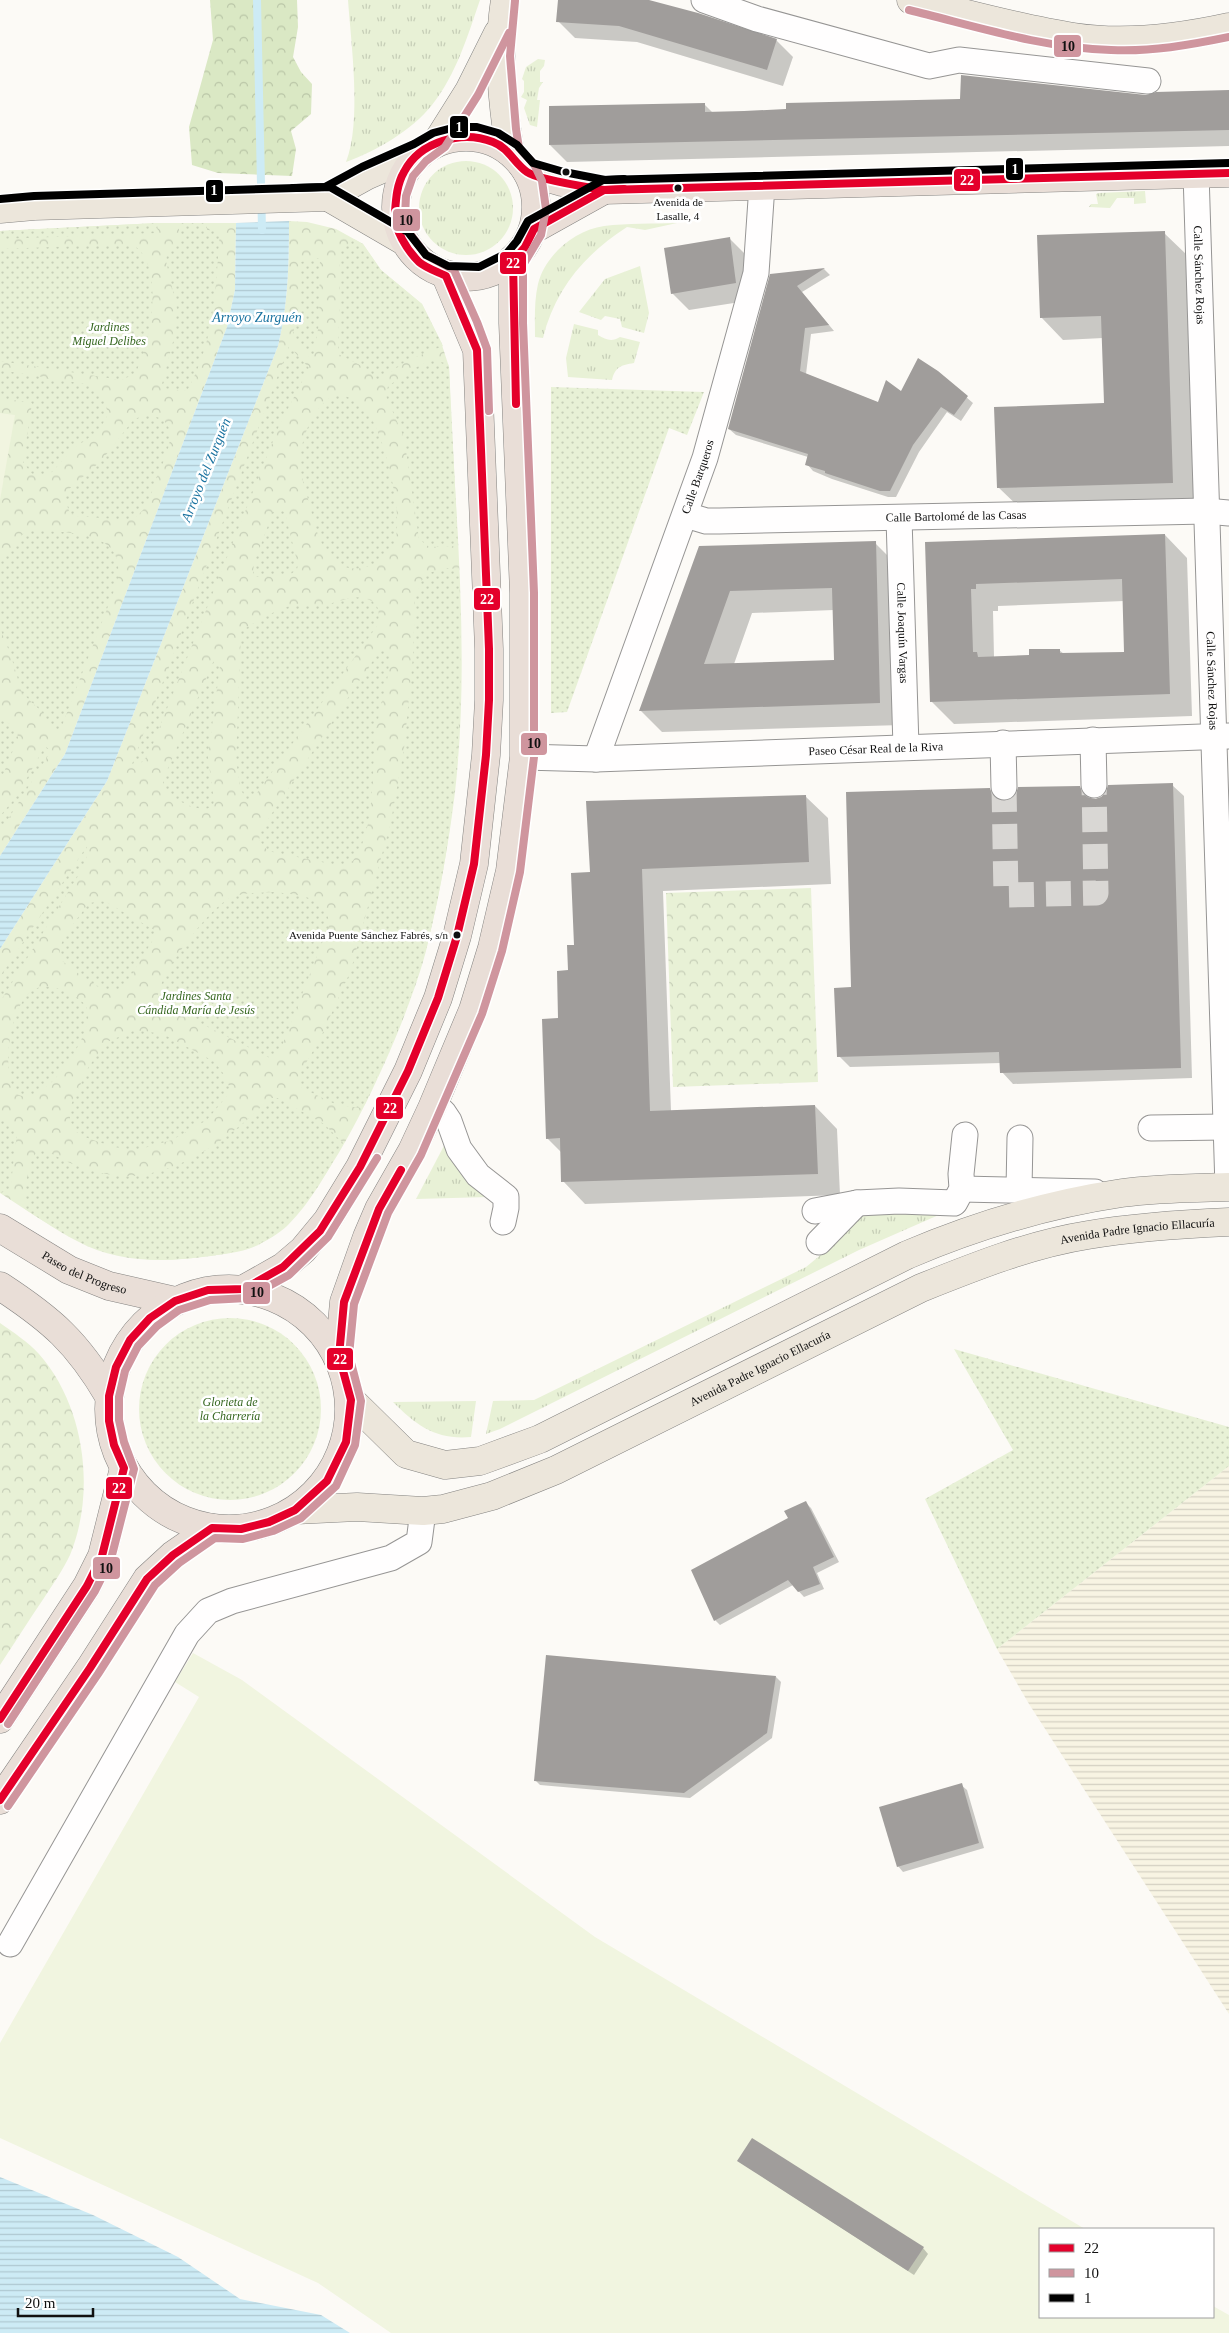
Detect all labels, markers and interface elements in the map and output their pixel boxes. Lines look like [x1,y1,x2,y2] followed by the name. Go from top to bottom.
[1053,34,1082,58] line badge: 10
[1061,39,1075,54] text: 10
[449,115,469,139] line badge: 1
[456,120,463,135] text: 1
[1005,157,1024,181] line badge: 1
[1012,162,1019,177] text: 1
[561,167,571,177] unlabelled marker
[953,168,981,192] line badge: 22
[960,173,974,188] text: 22
[205,179,224,203] line badge: 1
[211,183,218,198] text: 1
[673,183,683,193] marker: Avenida de Lasalle, 4
[653,196,703,222] place label: Avenida de Lasalle, 4
[392,208,421,232] line badge: 10
[399,213,413,228] text: 10
[1191,225,1208,325] street label: Calle Sánchez Rojas
[499,251,527,275] line badge: 22
[506,256,520,271] text: 22
[211,310,302,325] water label: Arroyo Zurguén
[71,320,146,348] park label: Jardines Miguel Delibes
[178,416,234,525] water label: Arroyo del Zurguén
[678,438,717,516] street label: Calle Barqueros
[886,508,1027,525] street label: Calle Bartolomé de las Casas
[894,582,911,684] street label: Calle Joaquín Vargas
[473,587,501,611] line badge: 22
[480,592,494,607] text: 22
[1203,631,1221,731] street label: Calle Sánchez Rojas
[520,732,548,756] line badge: 10
[527,736,541,751] text: 10
[808,739,944,758] street label: Paseo César Real de la Riva
[289,929,448,941] place label: Avenida Puente Sánchez Fabrés, s/n
[452,930,462,940] marker: Avenida Puente Sánchez Fabrés, s/n
[137,989,255,1017] park label: Jardines Santa Cándida María de Jesús
[375,1096,404,1120] line badge: 22
[383,1101,397,1116] text: 22
[1059,1216,1216,1247] street label: Avenida Padre Ignacio Ellacuría
[39,1248,128,1297] street label: Paseo del Progreso
[242,1281,271,1305] line badge: 10
[250,1285,264,1300] text: 10
[687,1327,833,1409] street label: Avenida Padre Ignacio Ellacuría
[326,1347,354,1371] line badge: 22
[333,1352,347,1367] text: 22
[200,1395,260,1423] park label: Glorieta de la Charrería
[105,1476,133,1500] line badge: 22
[112,1481,126,1496] text: 22
[92,1556,121,1580] line badge: 10
[99,1561,113,1576] text: 10
[1039,2228,1214,2318] legend
[1084,2240,1099,2256] text: 22
[1084,2265,1099,2281] text: 10
[18,2286,92,2318] scale bar
[1084,2290,1092,2306] text: 1
[25,2295,56,2311] text: 20 m

